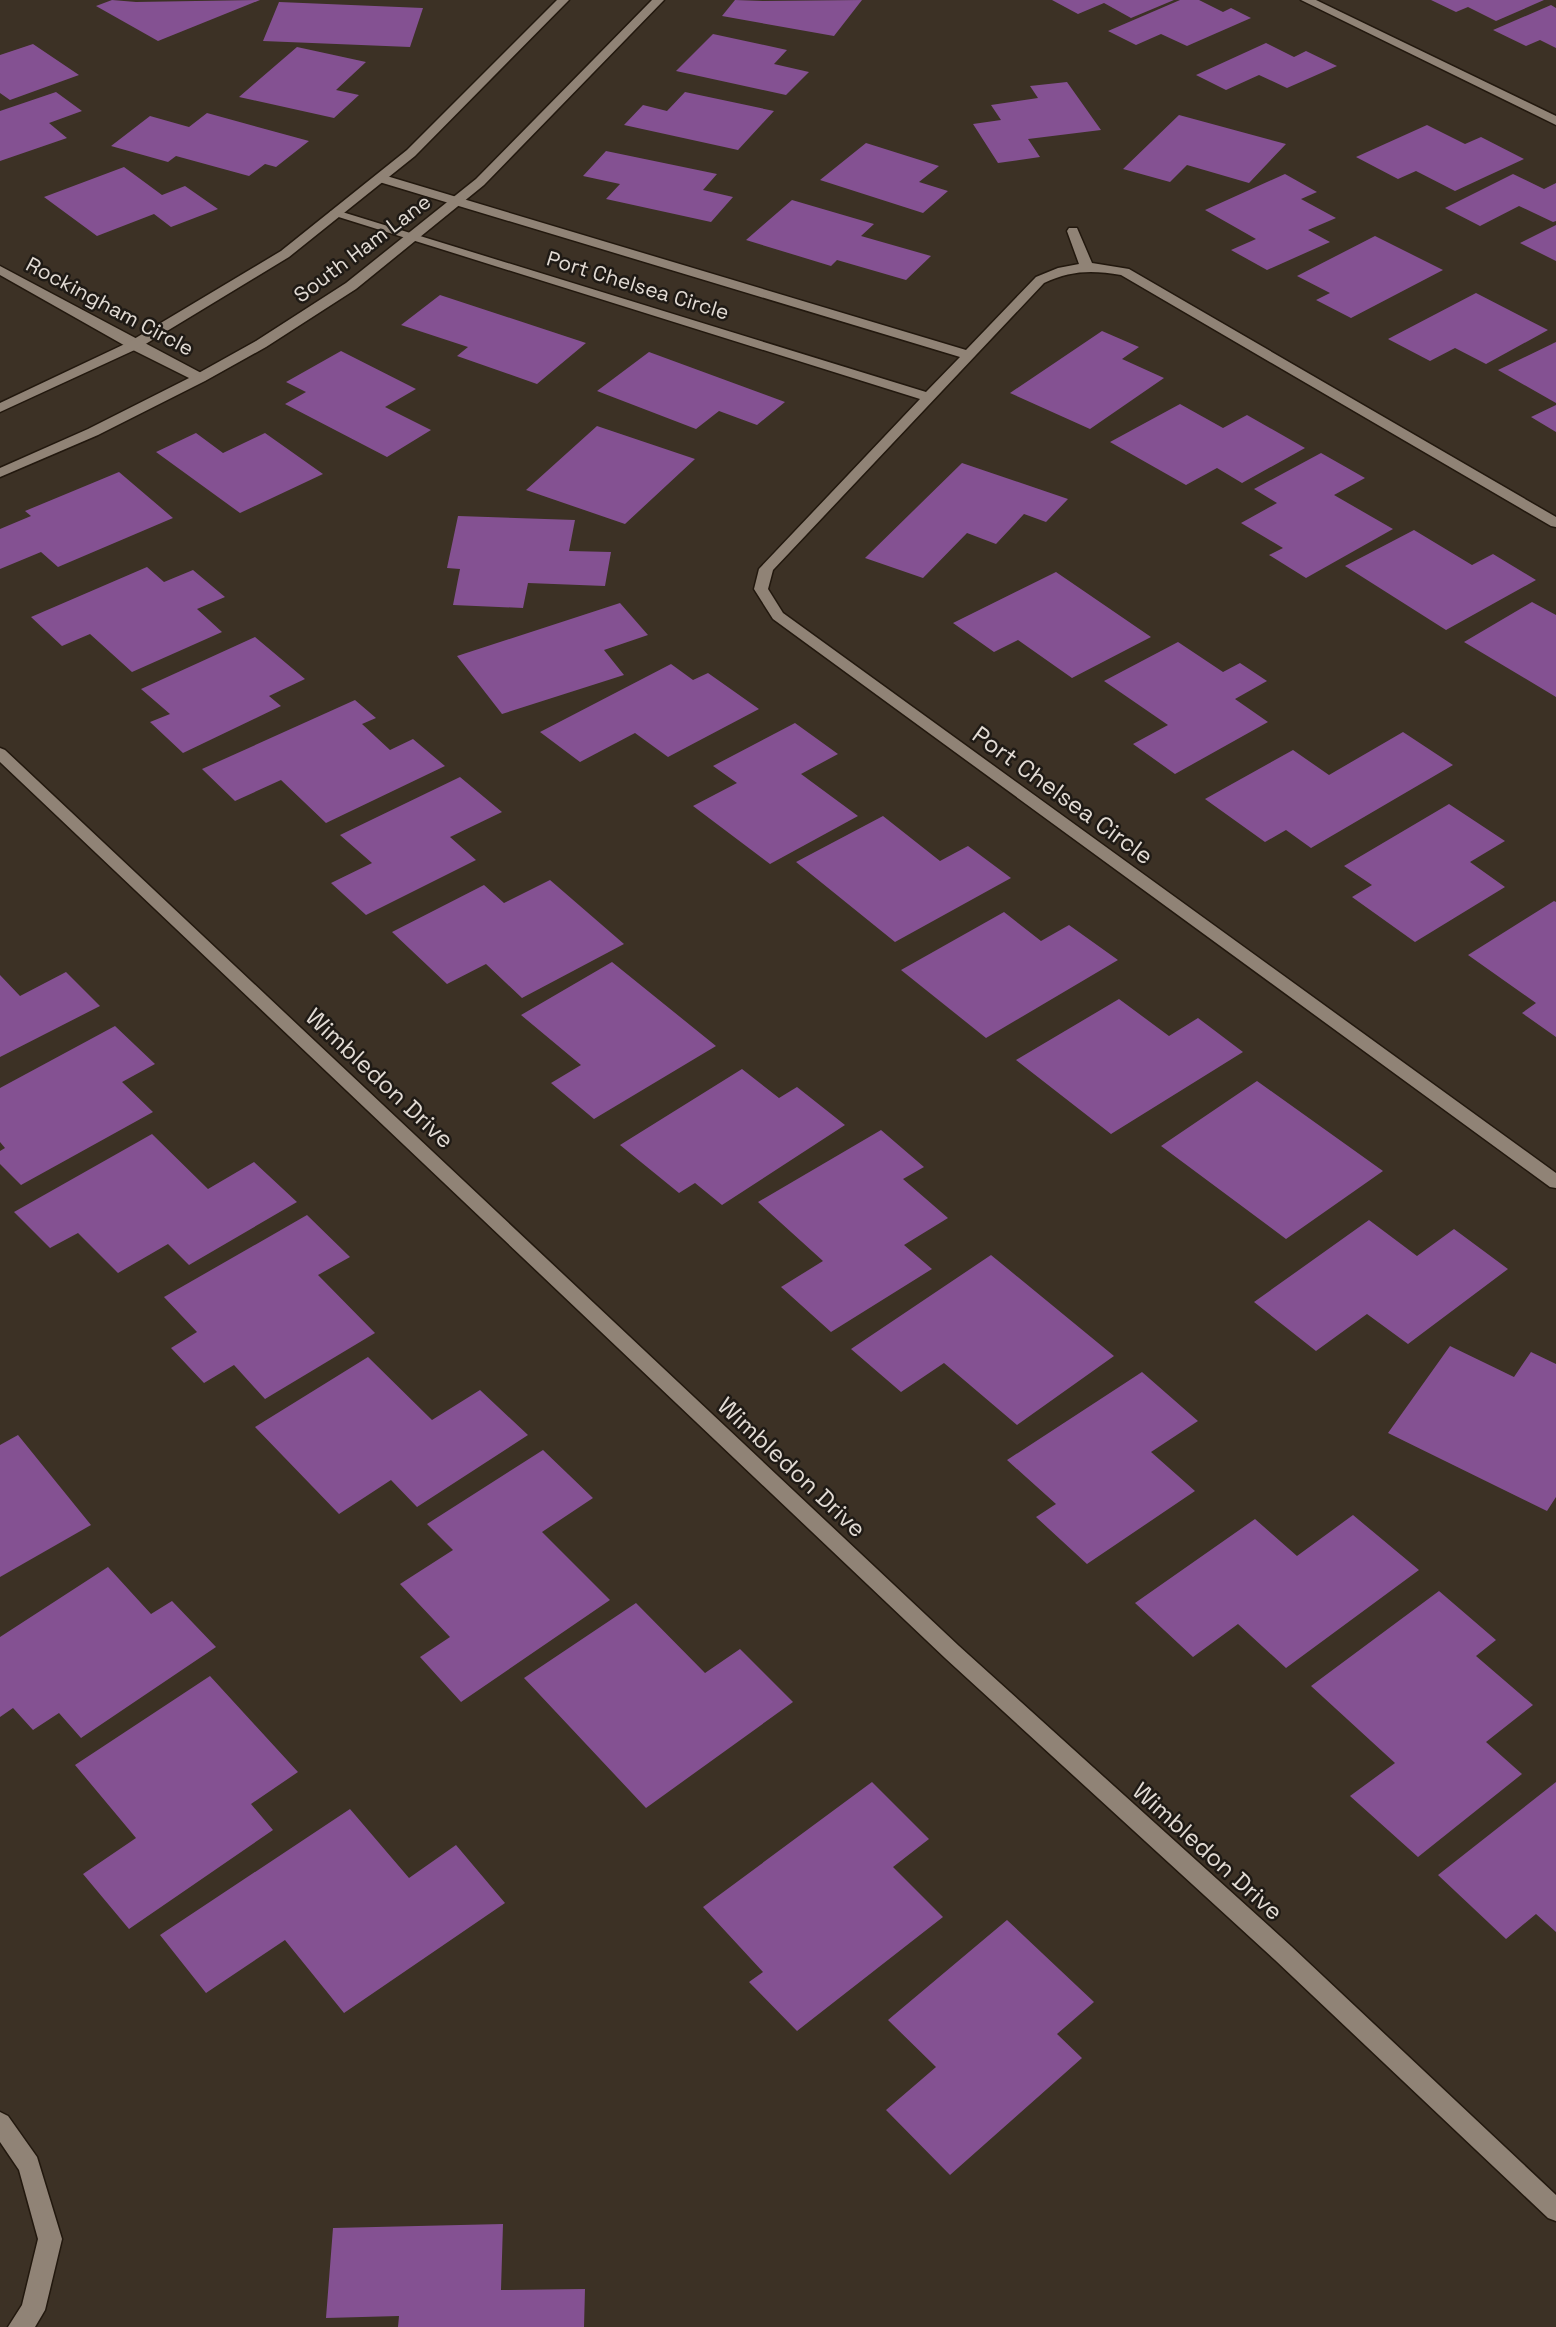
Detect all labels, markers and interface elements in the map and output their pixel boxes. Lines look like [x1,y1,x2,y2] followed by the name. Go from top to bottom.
[288,188,436,308] street label: South Ham Lane
[543,244,733,326] street label: Port Chelsea Circle
[21,250,199,362] street label: Rockingham Circle
[966,719,1160,871] street label: Port Chelsea Circle
[299,1001,461,1155] street label: Wimbledon Drive
[711,1390,873,1544] street label: Wimbledon Drive
[1126,1775,1290,1927] street label: Wimbledon Drive

